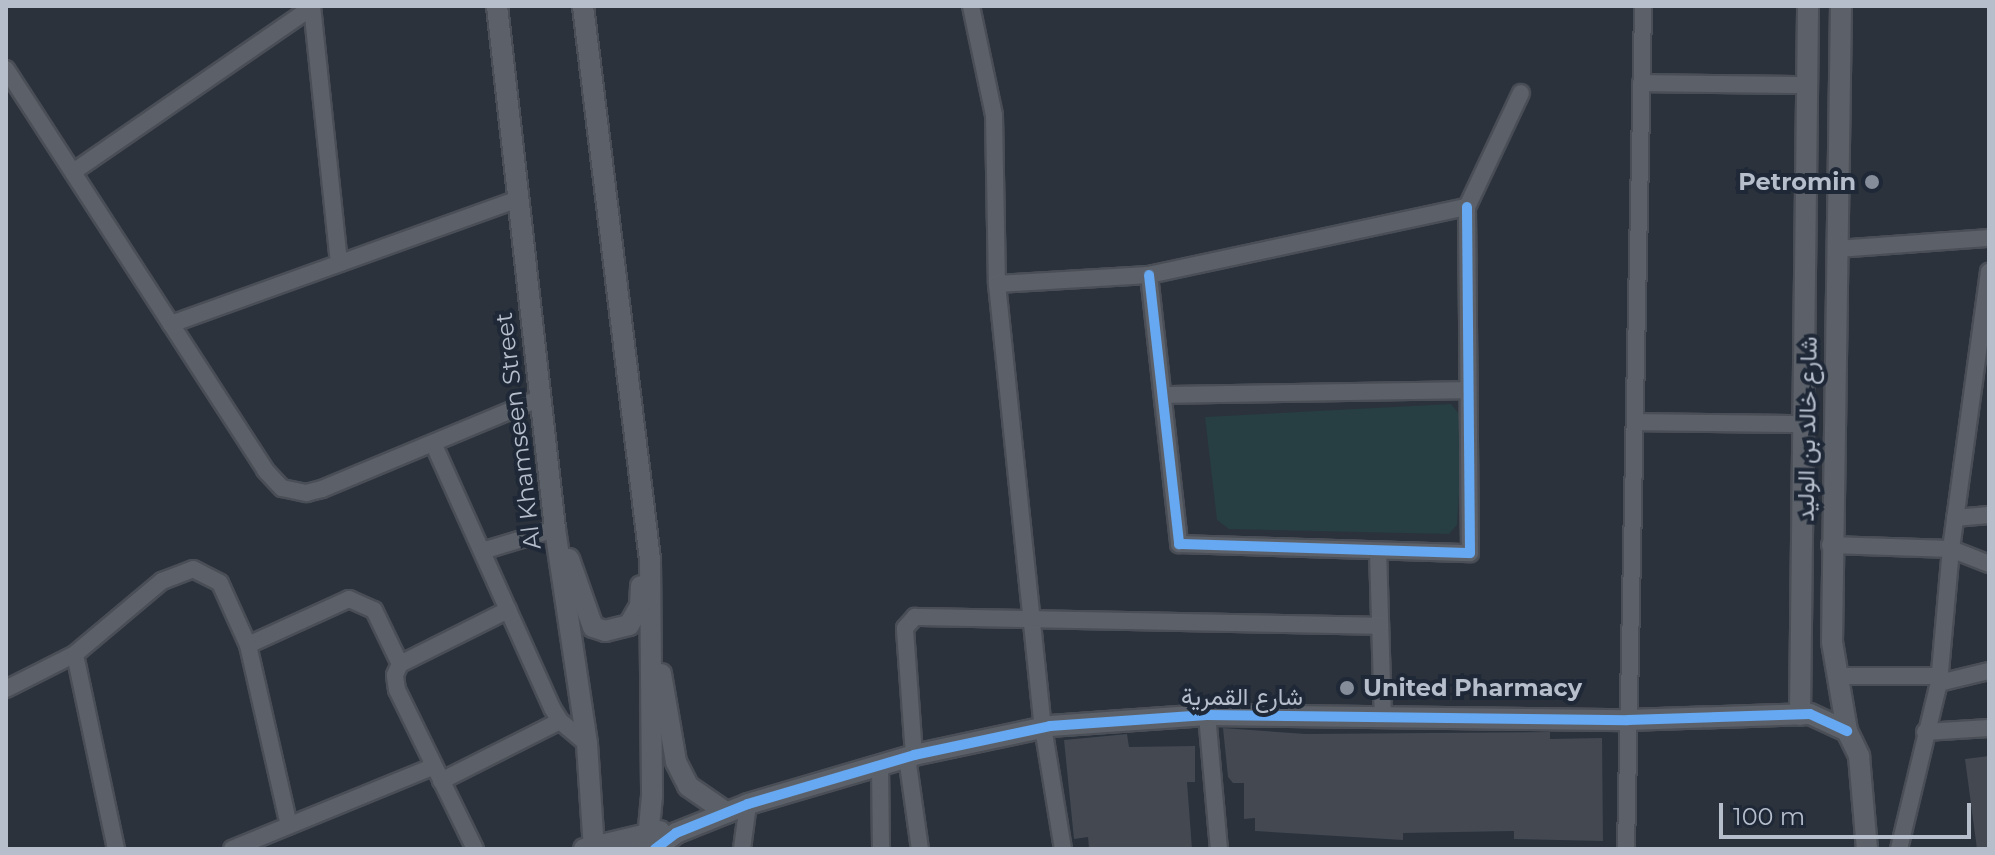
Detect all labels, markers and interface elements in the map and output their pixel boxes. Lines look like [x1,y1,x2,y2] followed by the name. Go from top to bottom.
[1738,168,1856,196] place label: Petromin
[1863,173,1881,191] marker: Petromin
[489,311,547,551] street label: Al Khamseen Street
[1791,336,1823,522] street label: شارع خالد بن الوليد
[1363,674,1582,702] place label: United Pharmacy
[1338,679,1356,697] marker: United Pharmacy
[1181,683,1303,711] street label: شارع القمرية
[1723,787,1975,837] scale bar
[1733,802,1805,831] text: 100 m

